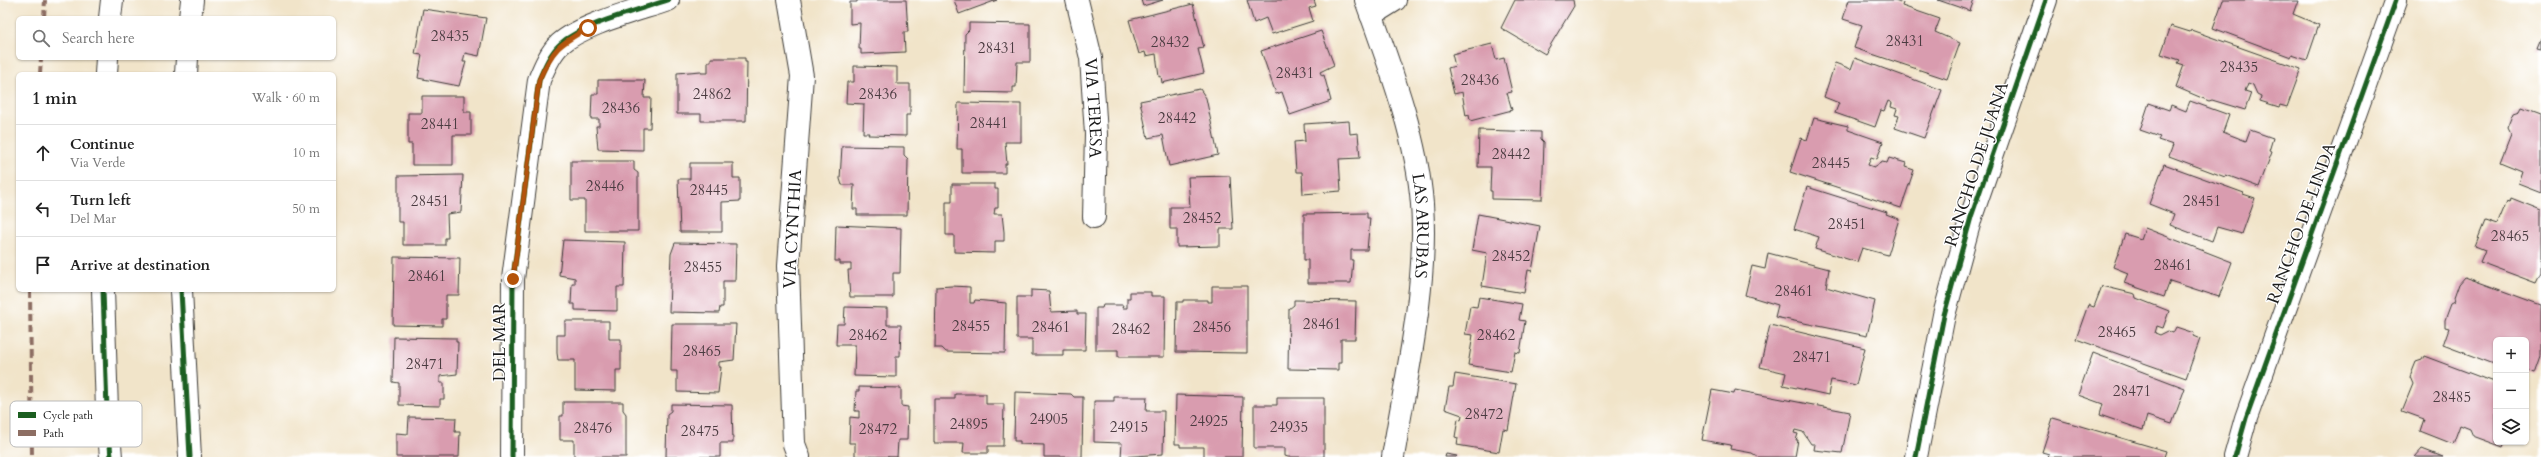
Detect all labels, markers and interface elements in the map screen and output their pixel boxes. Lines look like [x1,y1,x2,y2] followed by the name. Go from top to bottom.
[16,16,336,60] search box
[579,19,597,37] route start
[431,26,469,46] house number: 28435
[30,27,52,49] icon: search
[62,28,135,48] text: Search here
[1886,31,1924,51] house number: 28431
[1151,32,1190,52] house number: 28432
[978,38,1016,58] house number: 28431
[1079,57,1107,160] street label: VIA TERESA
[2220,57,2258,77] house number: 28435
[1276,63,1314,83] house number: 28431
[1461,70,1500,90] house number: 28436
[1939,78,2014,250] street label: RANCHO DE JUANA
[693,84,732,104] house number: 24862
[859,84,898,104] house number: 28436
[32,87,77,110] text: 1 min
[252,89,320,107] text: Walk · 60 m
[602,98,641,118] house number: 28436
[1158,108,1197,128] house number: 28442
[970,113,1008,133] house number: 28441
[421,114,459,134] house number: 28441
[70,134,135,154] text: Continue
[2262,138,2342,307] street label: RANCHO DE LINDA
[32,142,54,164] icon: ahead
[292,144,320,162] text: 10 m
[1492,144,1531,164] house number: 28442
[1812,153,1850,173] house number: 28445
[70,154,125,172] text: Via Verde
[778,168,807,289] street label: VIA CYNTHIA
[1406,172,1434,279] street label: LAS ARUBAS
[586,176,625,196] house number: 28446
[690,180,728,200] house number: 28445
[70,190,131,210] text: Turn left
[411,191,449,211] house number: 28451
[2183,191,2221,211] house number: 28451
[32,198,54,220] icon: left
[292,200,320,218] text: 50 m
[1183,208,1222,228] house number: 28452
[70,210,116,228] text: Del Mar
[1828,214,1866,234] house number: 28451
[2491,226,2529,246] house number: 28465
[1492,246,1531,266] house number: 28452
[32,254,54,276] icon: arrive
[70,255,210,275] text: Arrive at destination
[2154,255,2192,275] house number: 28461
[684,257,722,277] house number: 28455
[408,266,446,286] house number: 28461
[504,270,522,288] route end
[1775,281,1813,301] house number: 28461
[488,302,511,382] street label: DEL MAR
[1303,314,1341,334] house number: 28461
[952,316,990,336] house number: 28455
[1032,317,1070,337] house number: 28461
[1193,317,1232,337] house number: 28456
[1112,319,1151,339] house number: 28462
[2098,322,2136,342] house number: 28465
[849,325,888,345] house number: 28462
[1477,325,1516,345] house number: 28462
[2493,337,2529,445] map controls
[2493,337,2529,373] button: +
[683,341,721,361] house number: 28465
[1793,347,1831,367] house number: 28471
[406,354,444,374] house number: 28471
[2493,373,2529,409] button: −
[2113,381,2151,401] house number: 28471
[2433,387,2471,407] house number: 28485
[10,401,142,447] legend
[1465,404,1504,424] house number: 28472
[43,408,93,423] text: Cycle path
[1030,409,1068,429] house number: 24905
[2493,409,2529,445] button: layers
[1190,411,1228,431] house number: 24925
[950,414,988,434] house number: 24895
[1110,417,1148,437] house number: 24915
[1270,417,1308,437] house number: 24935
[574,418,613,438] house number: 28476
[859,419,898,439] house number: 28472
[681,421,719,441] house number: 28475
[43,426,64,441] text: Path

